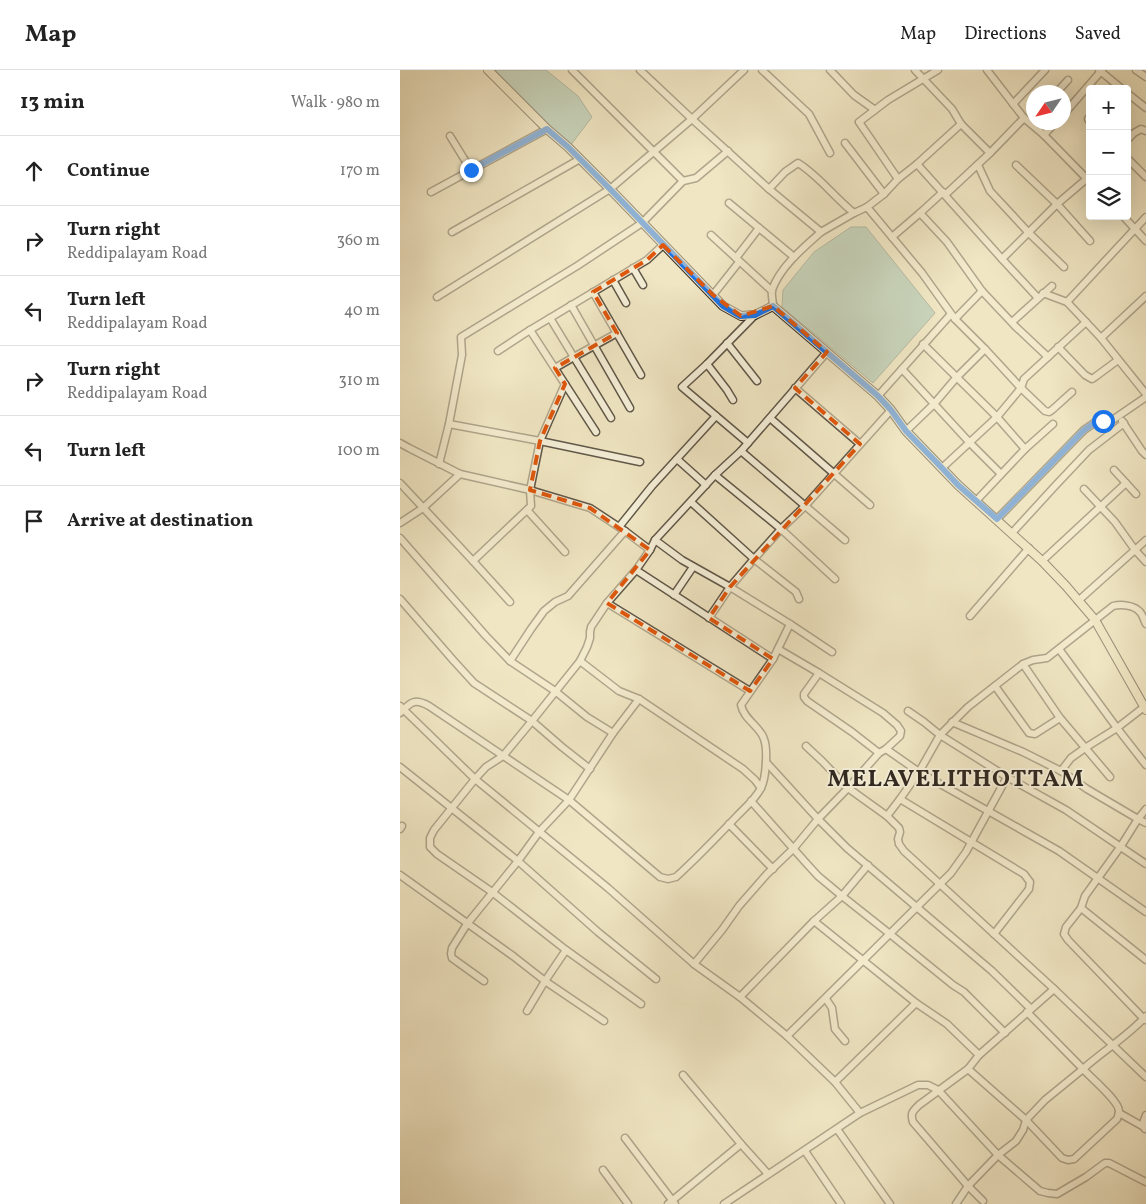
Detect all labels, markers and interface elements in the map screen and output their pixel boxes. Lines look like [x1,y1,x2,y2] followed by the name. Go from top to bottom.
[25,18,76,52] text: Map
[900,22,936,47] text: Map
[964,22,1047,47] text: Directions
[1075,22,1121,47] text: Saved
[1026,85,1071,130] north arrow
[1086,85,1131,220] map controls
[1086,85,1131,130] button: +
[20,88,85,117] text: 13 min
[291,92,380,114] text: Walk · 980 m
[1086,130,1131,175] button: −
[20,157,48,185] icon: ahead
[67,158,150,184] text: Continue
[460,159,483,182] route end
[340,160,380,182] text: 170 m
[1086,175,1131,220] button: layers
[67,217,160,243] text: Turn right
[20,227,48,255] icon: right
[337,230,380,252] text: 360 m
[67,243,208,265] text: Reddipalayam Road
[67,287,146,313] text: Turn left
[20,297,48,325] icon: left
[344,300,380,322] text: 40 m
[67,313,208,335] text: Reddipalayam Road
[67,357,160,383] text: Turn right
[20,367,48,395] icon: right
[339,370,380,392] text: 310 m
[67,383,208,405] text: Reddipalayam Road
[1092,410,1115,433] route start
[20,437,48,465] icon: left
[67,438,146,464] text: Turn left
[337,440,380,462] text: 100 m
[20,507,48,535] icon: arrive
[67,508,253,534] text: Arrive at destination
[827,763,1085,797] district label: MELAVELITHOTTAM

